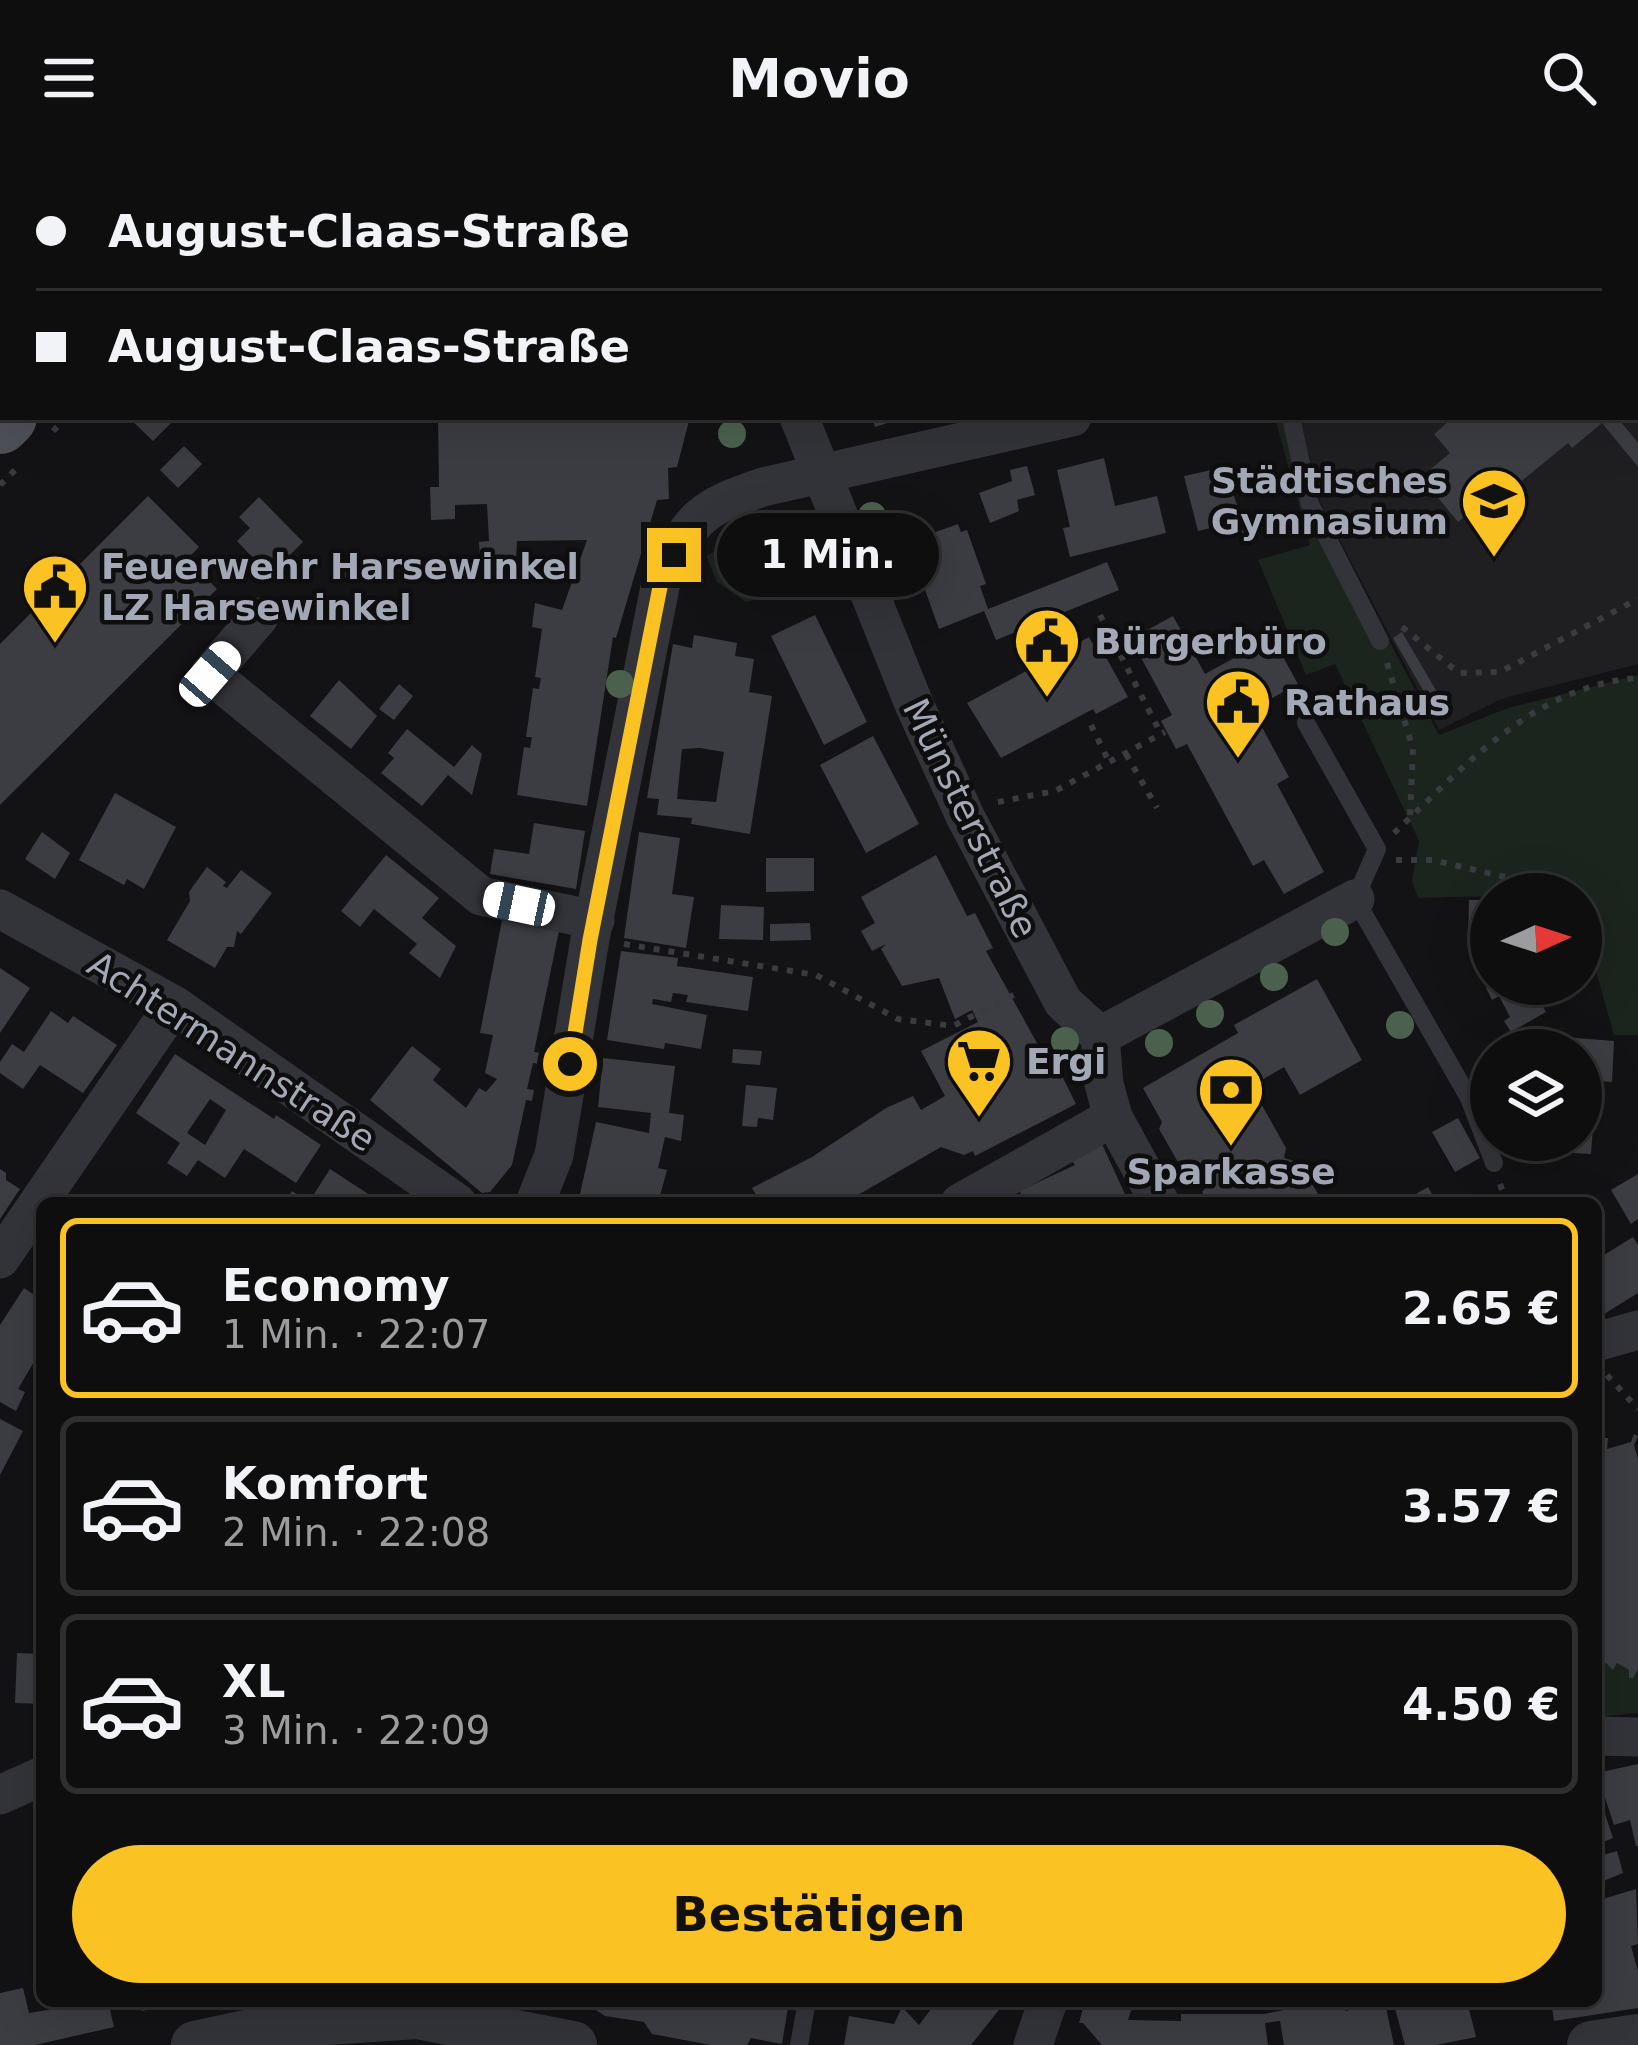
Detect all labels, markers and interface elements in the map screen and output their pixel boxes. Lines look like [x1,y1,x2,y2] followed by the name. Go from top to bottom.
[36,45,102,111] icon: menu
[1536,45,1602,111] icon: search
[728,47,910,110] text: Movio
[108,205,630,258] text: August-Claas-Straße
[108,320,630,373] text: August-Claas-Straße
[1211,460,1448,542] place label: Städtisches Gymnasium
[1459,466,1529,560] school or university icon: Städtisches Gymnasium
[716,513,938,597] callout: 1 Min.
[647,528,701,582] route end
[760,532,896,577] text: 1 Min.
[101,546,579,628] place label: Feuerwehr Harsewinkel LZ Harsewinkel
[20,552,90,646] public building icon: Feuerwehr Harsewinkel LZ Harsewinkel
[1012,606,1082,700] public building icon: Bürgerbüro
[1094,621,1327,662] place label: Bürgerbüro
[173,635,247,713] car
[1203,667,1273,761] public building icon: Rathaus
[1284,682,1450,723] place label: Rathaus
[895,692,1046,945] street label: Münsterstraße
[1470,873,1602,1005] north arrow
[1470,873,1602,1161] map controls
[480,879,558,929] car
[80,943,383,1160] street label: Achtermannstraße
[944,1026,1014,1120] supermarket icon: Ergi
[1470,1029,1602,1161] button: layers
[543,1037,597,1091] route start
[1026,1041,1106,1082] place label: Ergi
[1196,1055,1266,1149] bank icon: Sparkasse
[1126,1151,1336,1192] place label: Sparkasse
[78,1254,186,1362] icon: car
[222,1259,450,1312] text: Economy
[1402,1282,1560,1335] text: 2.65 €
[222,1312,490,1357] text: 1 Min. · 22:07
[78,1452,186,1560] icon: car
[222,1457,428,1510] text: Komfort
[1402,1480,1560,1533] text: 3.57 €
[222,1510,490,1555] text: 2 Min. · 22:08
[78,1650,186,1758] icon: car
[222,1655,285,1708] text: XL
[1402,1678,1560,1731] text: 4.50 €
[222,1708,490,1753] text: 3 Min. · 22:09
[72,1845,1566,1983] button: Bestätigen

